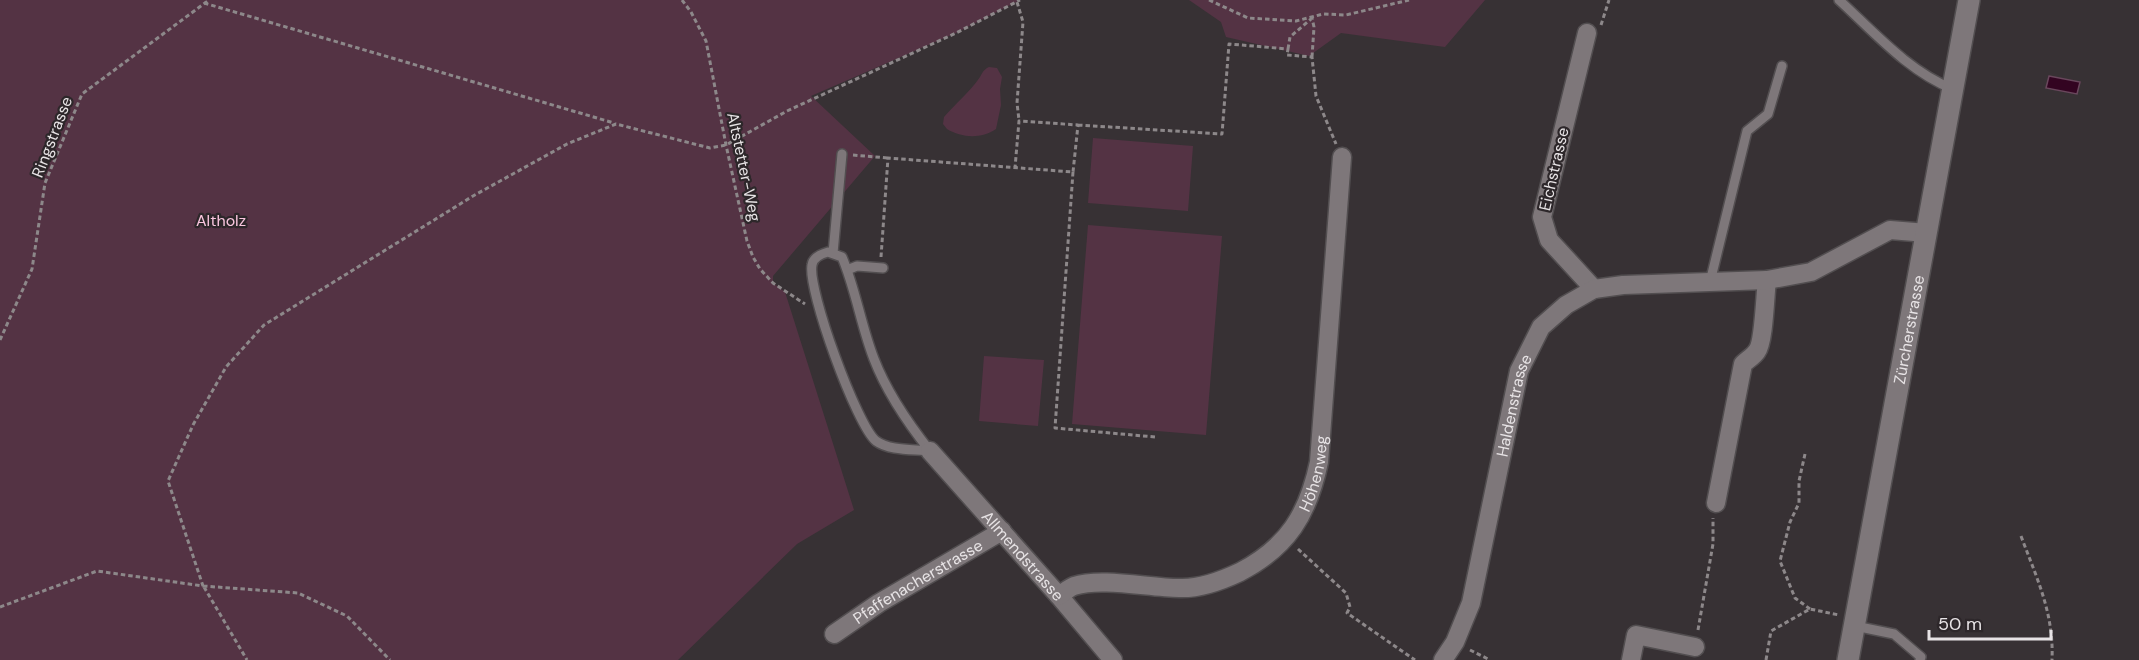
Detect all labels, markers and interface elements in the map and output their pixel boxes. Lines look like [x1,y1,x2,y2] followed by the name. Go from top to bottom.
[27,93,77,181] street label: Ringstrasse
[722,111,766,224] street label: Altstetter-Weg
[1534,125,1574,213] street label: Eichstrasse
[196,210,246,231] park label: Altholz
[1888,273,1929,386] street label: Zürcherstrasse
[1491,350,1536,459] street label: Haldenstrasse
[1294,434,1331,515] street label: Höhenweg
[977,506,1069,605] street label: Allmendstrasse
[849,534,986,628] street label: Pfaffenacherstrasse
[1929,603,2050,641] scale bar
[1938,612,1982,636] text: 50 m

